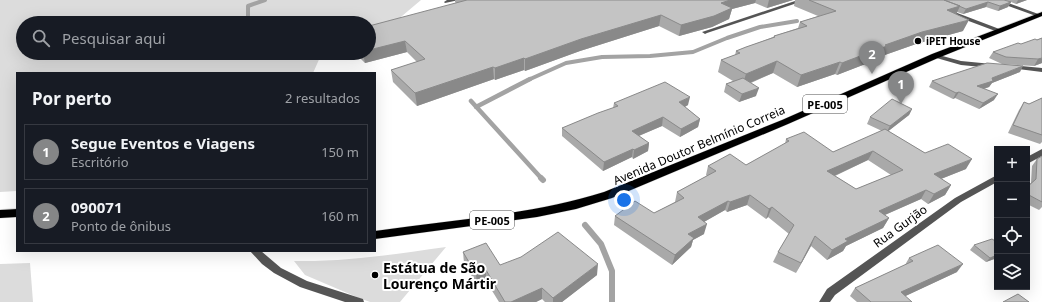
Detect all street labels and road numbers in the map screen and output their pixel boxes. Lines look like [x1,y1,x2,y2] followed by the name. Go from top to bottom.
[803,95,847,113] road number: PE-005
[610,101,788,189] street label: Avenida Doutor Belmínio Correia
[870,201,930,251] street label: Rua Gurjão
[470,211,514,229] road number: PE-005

